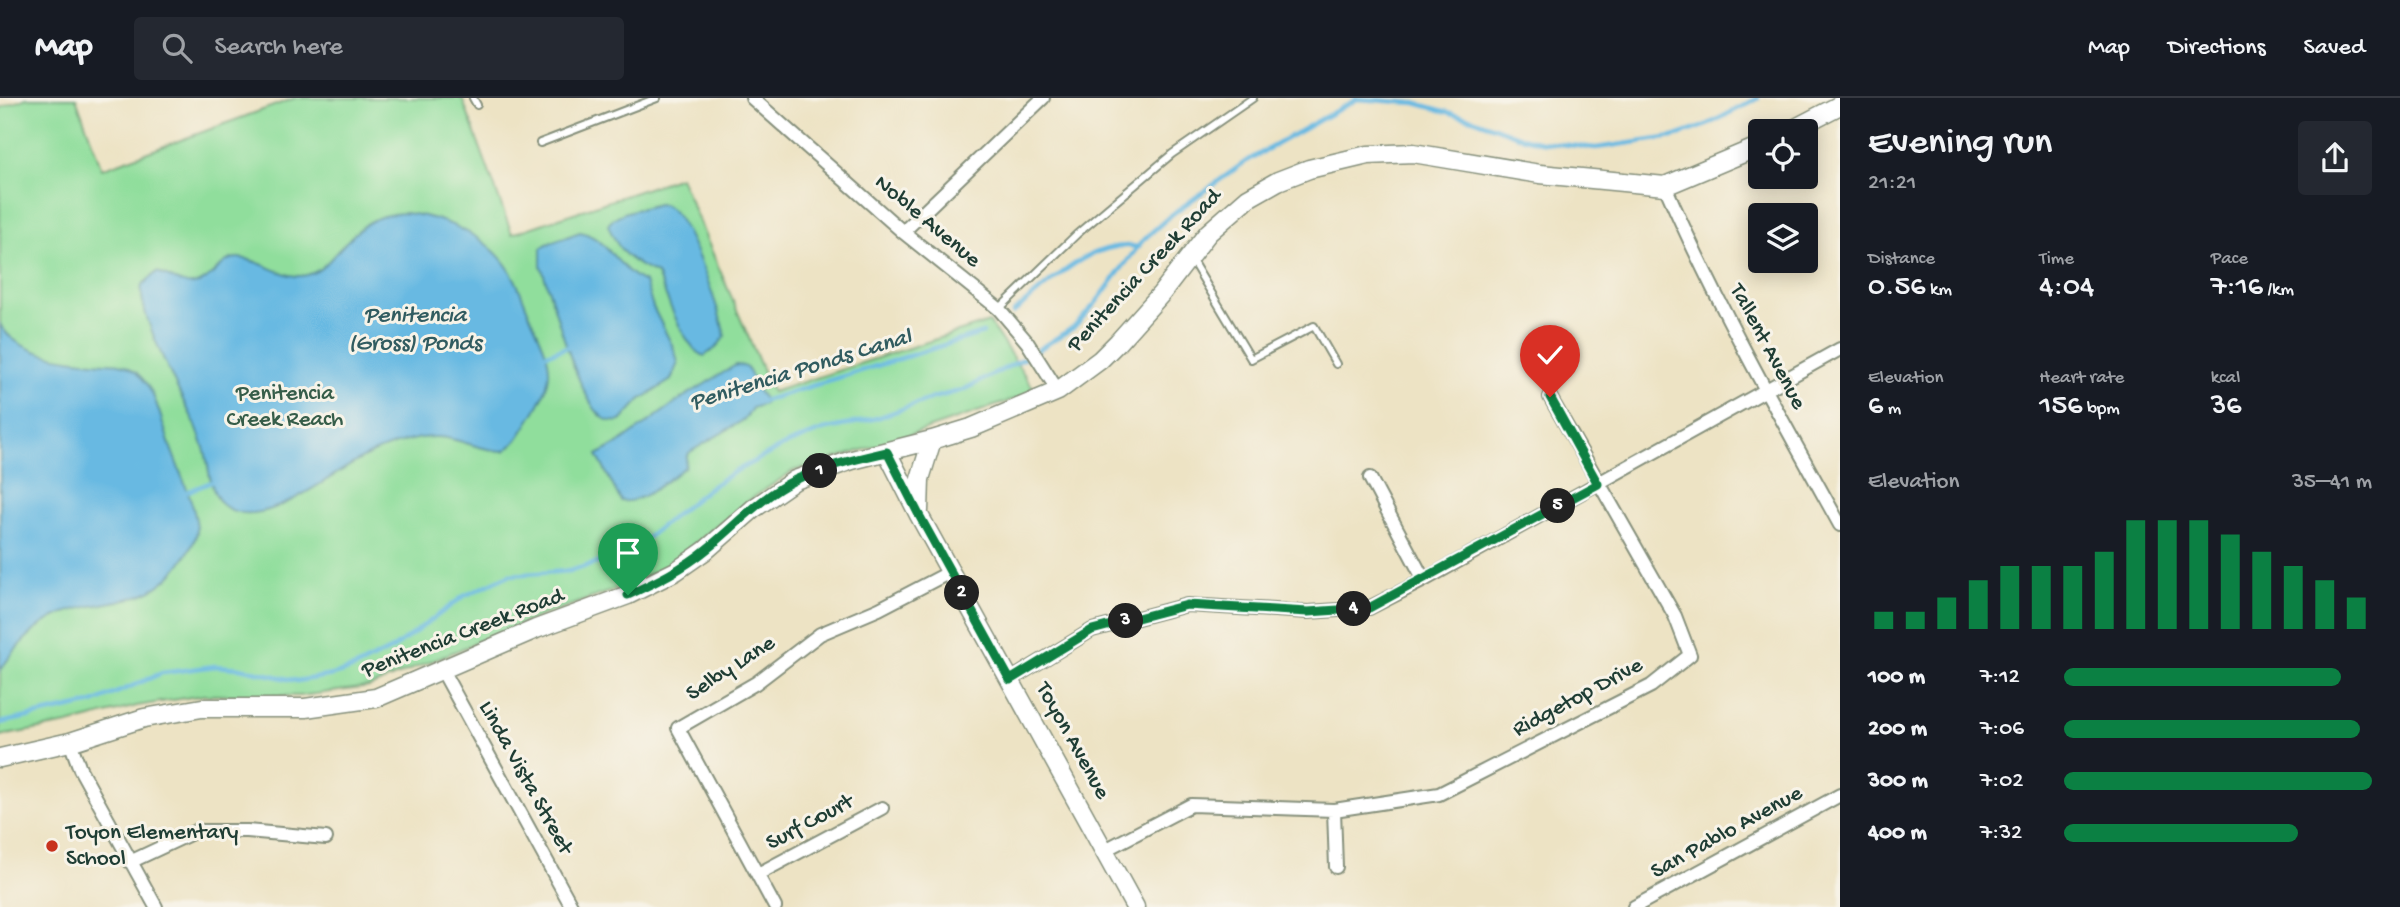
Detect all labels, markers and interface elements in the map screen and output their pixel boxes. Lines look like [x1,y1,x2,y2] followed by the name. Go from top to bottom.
[134,17,624,80] search box
[35,29,92,67] text: Map
[158,29,196,67] icon: search
[214,33,343,64] text: Search here
[2088,34,2130,63] text: Map
[2168,34,2266,63] text: Directions
[2304,34,2365,63] text: Saved
[1748,119,1818,273] map controls
[1748,119,1818,189] button: locate
[2298,121,2372,195] button: share
[1868,122,2052,166] text: Evening run
[868,170,987,275] street label: Noble Avenue
[1868,170,1916,197] text: 21:21
[1061,182,1229,359] street label: Penitencia Creek Road
[1748,203,1818,273] button: layers
[1868,248,1935,271] text: Distance
[2039,248,2074,271] text: Time
[2211,248,2248,271] text: Pace
[1868,271,1925,306] text: 0.56
[2039,271,2094,306] text: 4:04
[2211,271,2263,306] text: 7:16
[1722,278,1812,415] street label: Tallent Avenue
[1925,279,1952,302] text: km
[2263,279,2294,302] text: /km
[348,302,484,359] water label: Penitencia (Gross) Ponds
[687,323,917,419] water label: Penitencia Ponds Canal
[1520,325,1580,397] pin
[1531,336,1569,374] icon: check
[1868,367,1944,390] text: Elevation
[2039,367,2124,390] text: Heart rate
[2211,367,2240,390] text: kcal
[227,381,343,434] park label: Penitencia Creek Reach
[1868,390,1883,425] text: 6
[2039,390,2082,425] text: 156
[2211,390,2241,425] text: 36
[1883,398,1901,421] text: m
[2082,398,2120,421] text: bpm
[802,454,838,488] pin: 1
[816,459,823,482] text: 1
[1868,469,1959,496] text: Elevation
[2292,469,2372,496] text: 35–41 m
[1540,488,1576,524] pin: 5
[1553,494,1563,517] text: 5
[598,523,658,595] pin
[609,534,647,572] icon: arrive
[944,575,979,610] pin: 2
[957,581,966,604] text: 2
[357,583,569,685] street label: Penitencia Creek Road
[1336,592,1372,626] pin: 4
[1349,597,1358,620] text: 4
[1108,603,1144,638] pin: 3
[1121,609,1130,632] text: 3
[681,630,781,708] street label: Selby Lane
[1508,652,1649,744] street label: Ridgetop Drive
[1868,664,1925,691] text: 100 m
[1980,664,2020,691] text: 7:12
[1028,676,1116,805] street label: Toyon Avenue
[472,697,579,861] street label: Linda Vista Street
[1868,716,1927,743] text: 200 m
[1980,716,2024,743] text: 7:06
[1868,768,1928,795] text: 300 m
[1980,768,2024,795] text: 7:02
[1647,780,1808,886] street label: San Pablo Avenue
[762,788,860,857] street label: Surf Court
[64,820,238,873] place label: Toyon Elementary School
[1868,820,1927,847] text: 400 m
[1980,820,2022,847] text: 7:32
[44,838,60,854] marker: Toyon Elementary School

